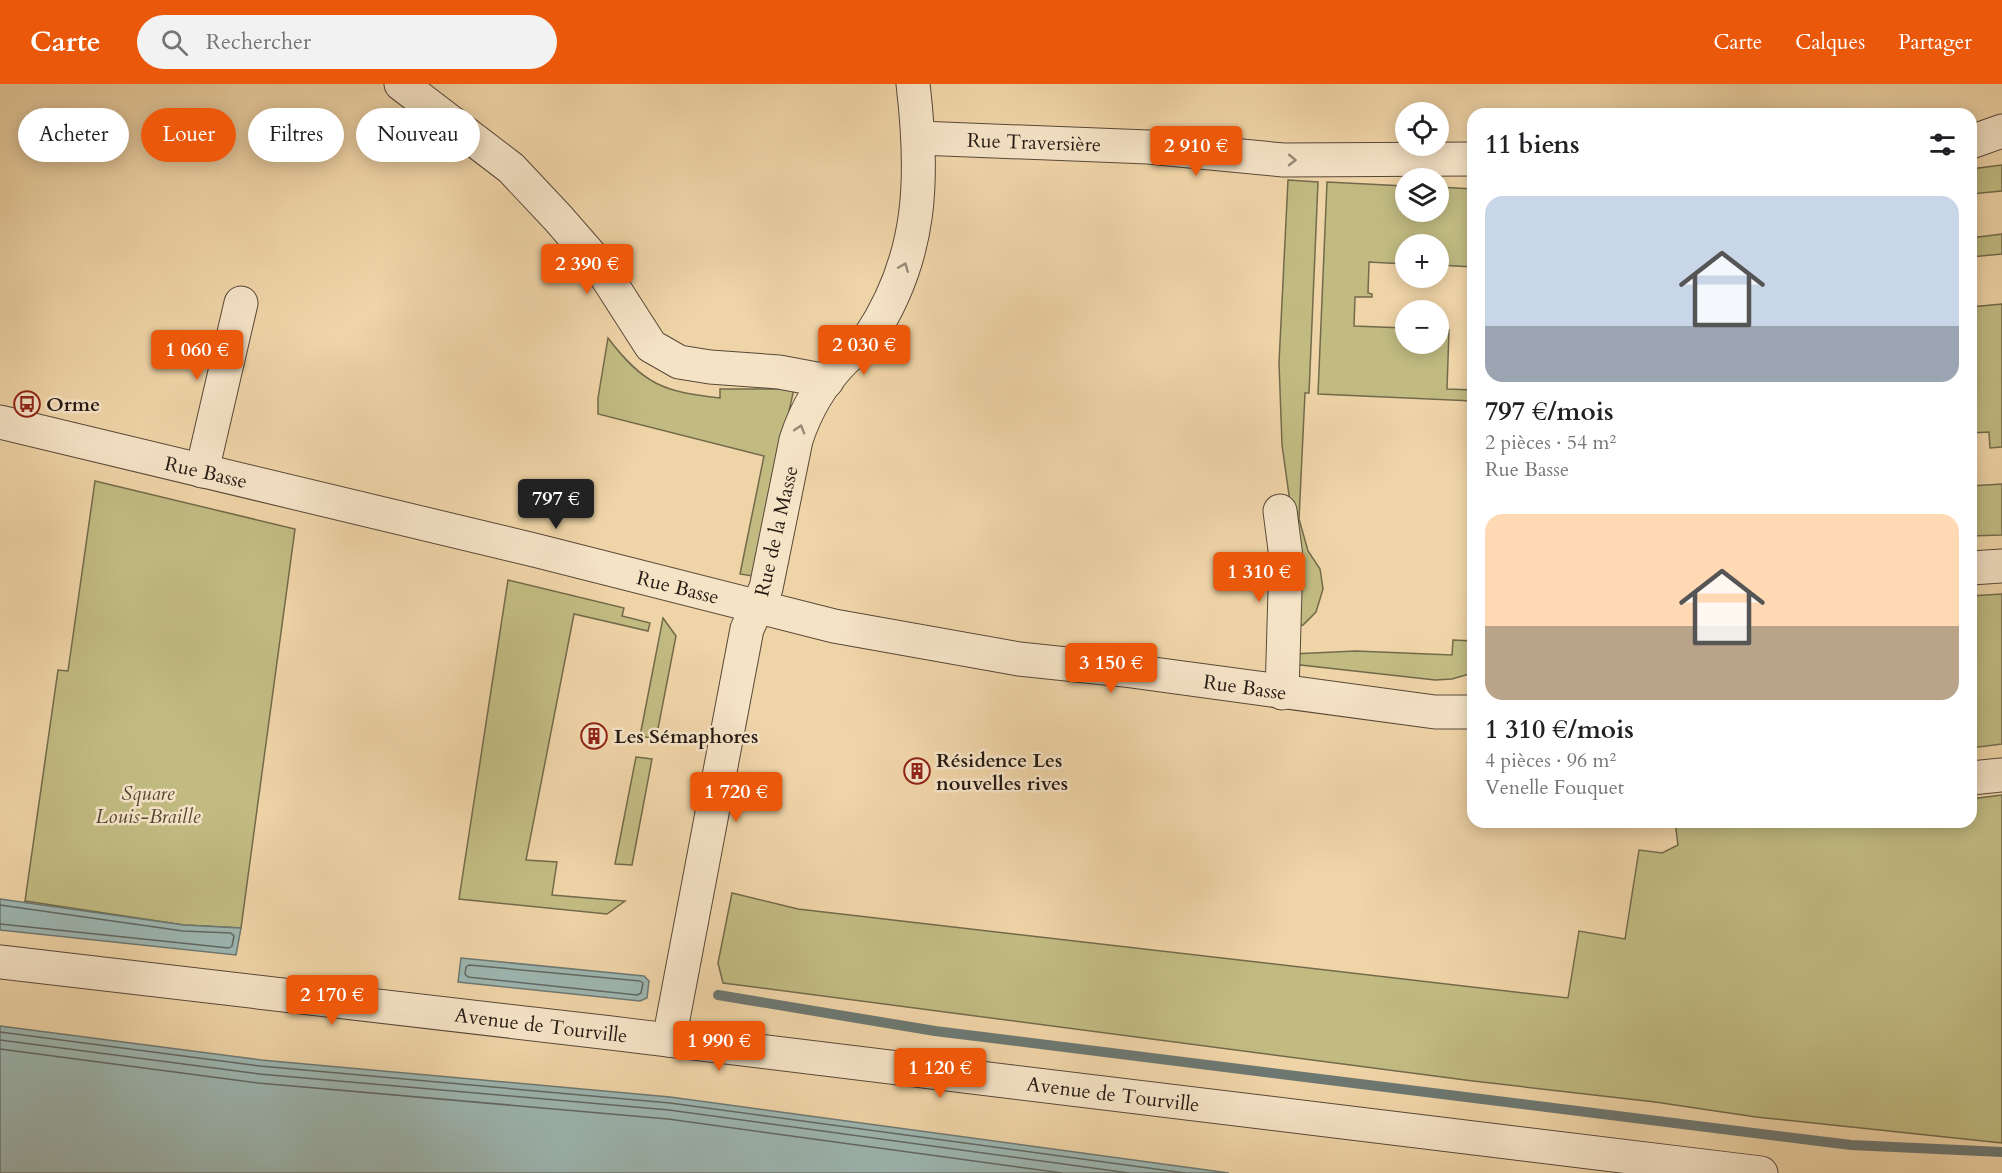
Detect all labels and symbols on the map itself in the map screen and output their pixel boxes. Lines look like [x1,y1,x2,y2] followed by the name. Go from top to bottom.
[1141,126,1251,177] pin: 2 910 €
[966,127,1101,158] street label: Rue Traversière
[1287,153,1296,166] one-way arrow
[532,244,642,295] pin: 2 390 €
[897,262,909,273] one-way arrow
[809,325,919,376] pin: 2 030 €
[142,330,252,381] pin: 1 060 €
[12,389,42,419] bus stop icon: Orme
[46,391,100,418] place label: Orme
[792,424,805,435] one-way arrow
[162,450,250,495] street label: Rue Basse
[748,463,805,599] street label: Rue de la Masse
[514,479,598,530] pin: 797 €
[1204,552,1314,603] pin: 1 310 €
[634,564,722,611] street label: Rue Basse
[1056,643,1166,694] pin: 3 150 €
[1201,668,1288,707] street label: Rue Basse
[579,721,609,751] building icon: Les Sémaphores
[614,723,758,750] place label: Les Sémaphores
[936,747,1068,797] place label: Résidence Les nouvelles rives
[902,756,932,786] building icon: Résidence Les nouvelles rives
[681,772,791,823] pin: 1 720 €
[96,780,201,830] park label: Square Louis-Braille
[277,975,387,1026] pin: 2 170 €
[453,1001,629,1050] street label: Avenue de Tourville
[664,1021,774,1072] pin: 1 990 €
[885,1048,995,1099] pin: 1 120 €
[1025,1070,1201,1119] street label: Avenue de Tourville

